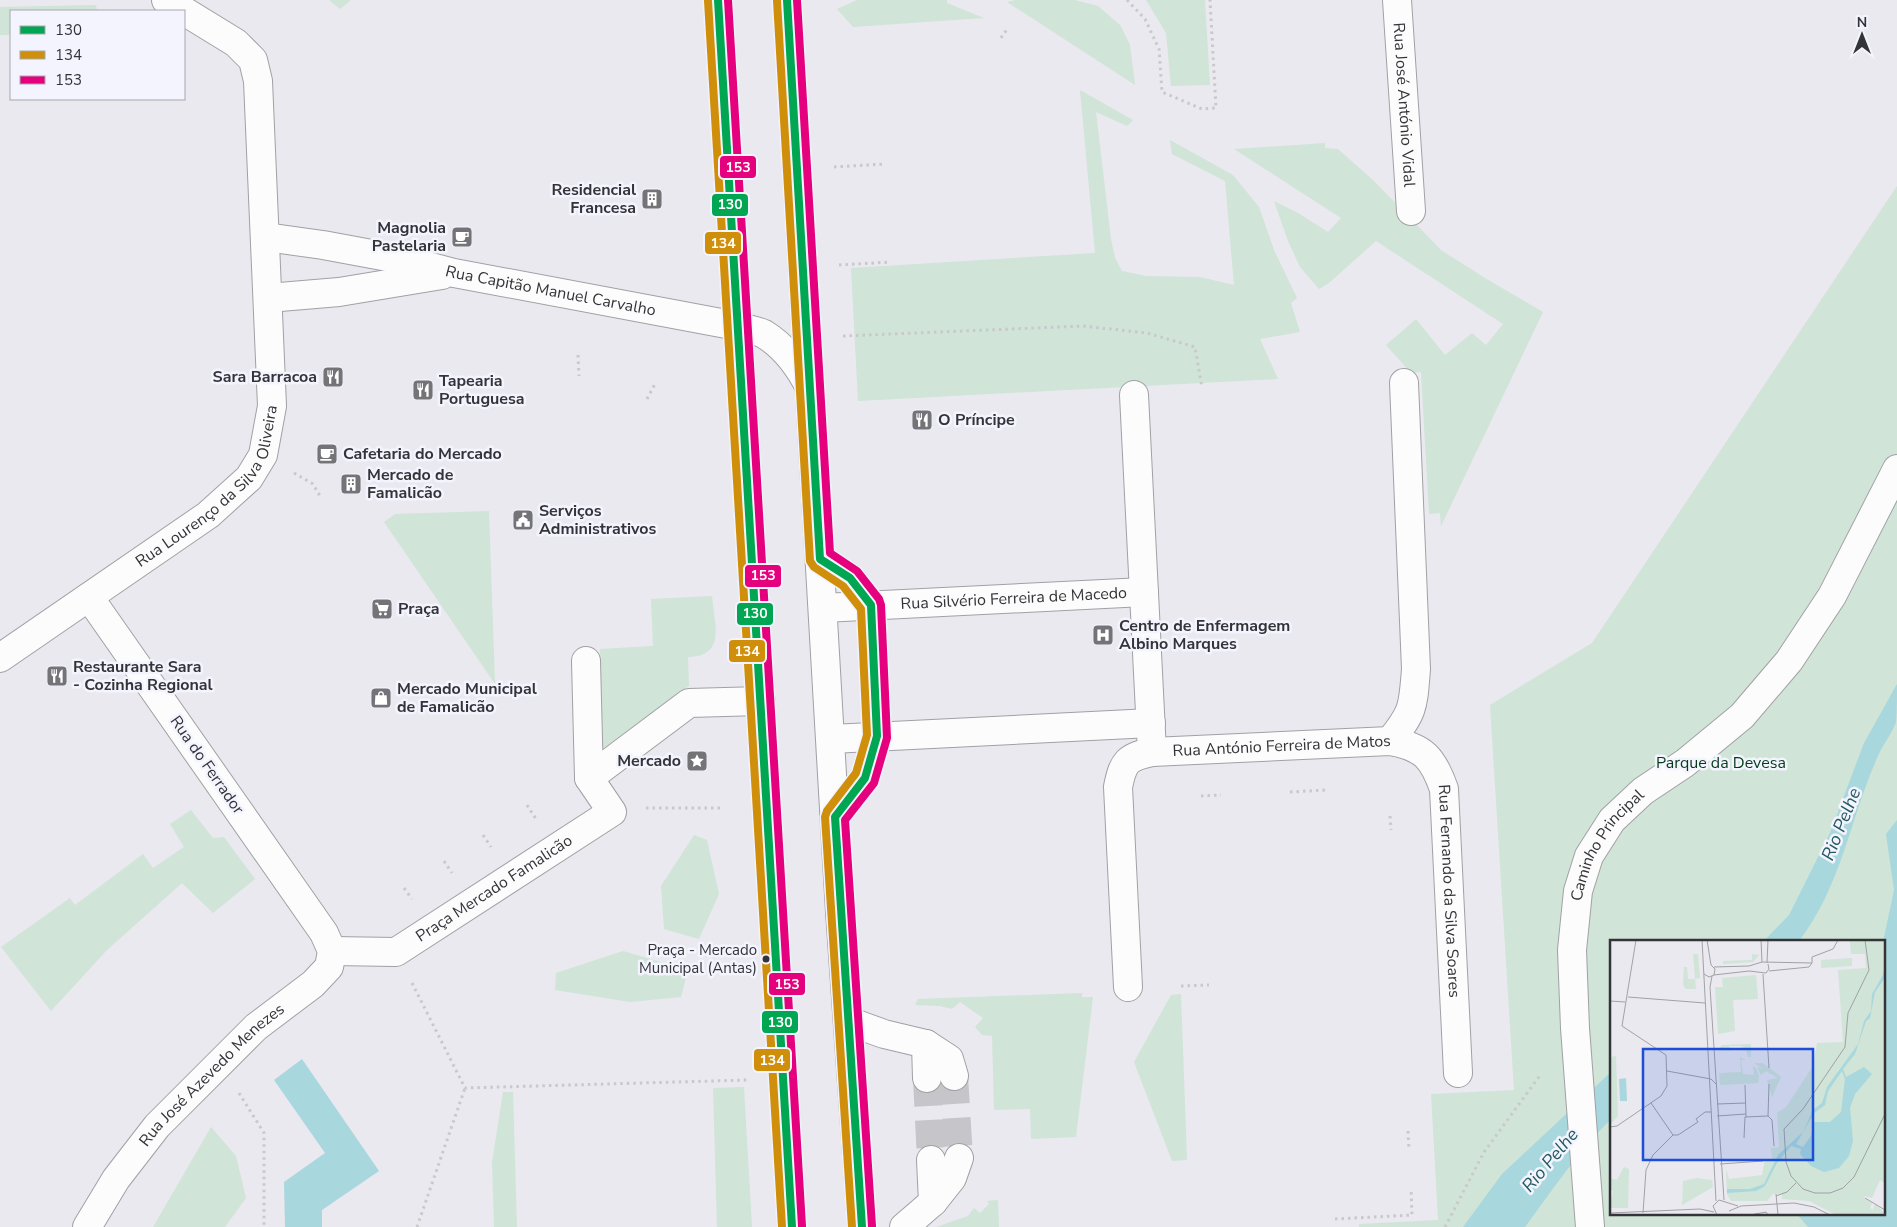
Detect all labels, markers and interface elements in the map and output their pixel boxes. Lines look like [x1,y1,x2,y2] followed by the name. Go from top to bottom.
[10,10,185,100] legend
[1837,10,1887,60] north arrow
[1857,13,1867,32] text: N
[55,20,82,40] text: 130
[1388,22,1420,188] street label: Rua José António Vidal
[55,45,82,65] text: 134
[55,70,82,90] text: 153
[719,155,757,179] line badge: 153
[725,158,751,177] text: 153
[552,179,636,219] place label: Residencial Francesa
[640,187,664,211] building icon: Residencial Francesa
[711,193,749,217] line badge: 130
[717,195,743,214] text: 130
[372,217,446,257] place label: Magnolia Pastelaria
[450,225,474,249] cafe icon: Magnolia Pastelaria
[704,231,742,255] line badge: 134
[710,234,736,253] text: 134
[443,260,658,322] street label: Rua Capitão Manuel Carvalho
[321,365,345,389] restaurant icon: Sara Barracoa
[213,366,317,388] place label: Sara Barracoa
[439,370,525,410] place label: Tapearia Portuguesa
[411,378,435,402] restaurant icon: Tapearia Portuguesa
[131,403,283,573] street label: Rua Lourenço da Silva Oliveira
[910,408,934,432] restaurant icon: O Príncipe
[938,409,1015,431] place label: O Príncipe
[315,442,339,466] cafe icon: Cafetaria do Mercado
[343,443,502,465] place label: Cafetaria do Mercado
[367,464,454,504] place label: Mercado de Famalicão
[339,472,363,496] building icon: Mercado de Famalicão
[539,500,657,540] place label: Serviços Administrativos
[511,508,535,532] public building icon: Serviços Administrativos
[744,564,782,588] line badge: 153
[750,566,776,585] text: 153
[900,582,1128,615] street label: Rua Silvério Ferreira de Macedo
[370,597,394,621] supermarket icon: Praça
[398,598,439,620] place label: Praça
[736,602,774,626] line badge: 130
[742,604,768,623] text: 130
[1119,615,1290,655] place label: Centro de Enfermagem Albino Marques
[1091,623,1115,647] hospital icon: Centro de Enfermagem Albino Marques
[728,639,766,663] line badge: 134
[734,642,760,661] text: 134
[73,656,213,696] place label: Restaurante Sara - Cozinha Regional
[45,664,69,688] restaurant icon: Restaurante Sara - Cozinha Regional
[397,678,537,718] place label: Mercado Municipal de Famalicão
[369,686,393,710] shop icon: Mercado Municipal de Famalicão
[165,711,249,819] street label: Rua do Ferrador
[1172,730,1391,762] street label: Rua António Ferreira de Matos
[685,749,709,773] place icon: Mercado
[617,750,681,772] place label: Mercado
[1656,752,1786,774] park label: Parque da Devesa
[1433,784,1465,998] street label: Rua Fernando da Silva Soares
[1566,784,1649,902] street label: Caminho Principal
[1816,784,1867,864] water label: Rio Pelhe
[412,829,577,947] street label: Praça Mercado Famalicão
[639,940,757,978] place label: Praça - Mercado Municipal (Antas)
[1610,940,1884,1214] inset map
[761,954,771,964] marker: Praça - Mercado Municipal (Antas)
[768,972,806,996] line badge: 153
[774,975,800,994] text: 153
[134,998,289,1151] street label: Rua José Azevedo Menezes
[761,1010,799,1034] line badge: 130
[767,1013,793,1032] text: 130
[753,1048,791,1072] line badge: 134
[759,1051,785,1070] text: 134
[1516,1123,1584,1197] water label: Rio Pelhe

